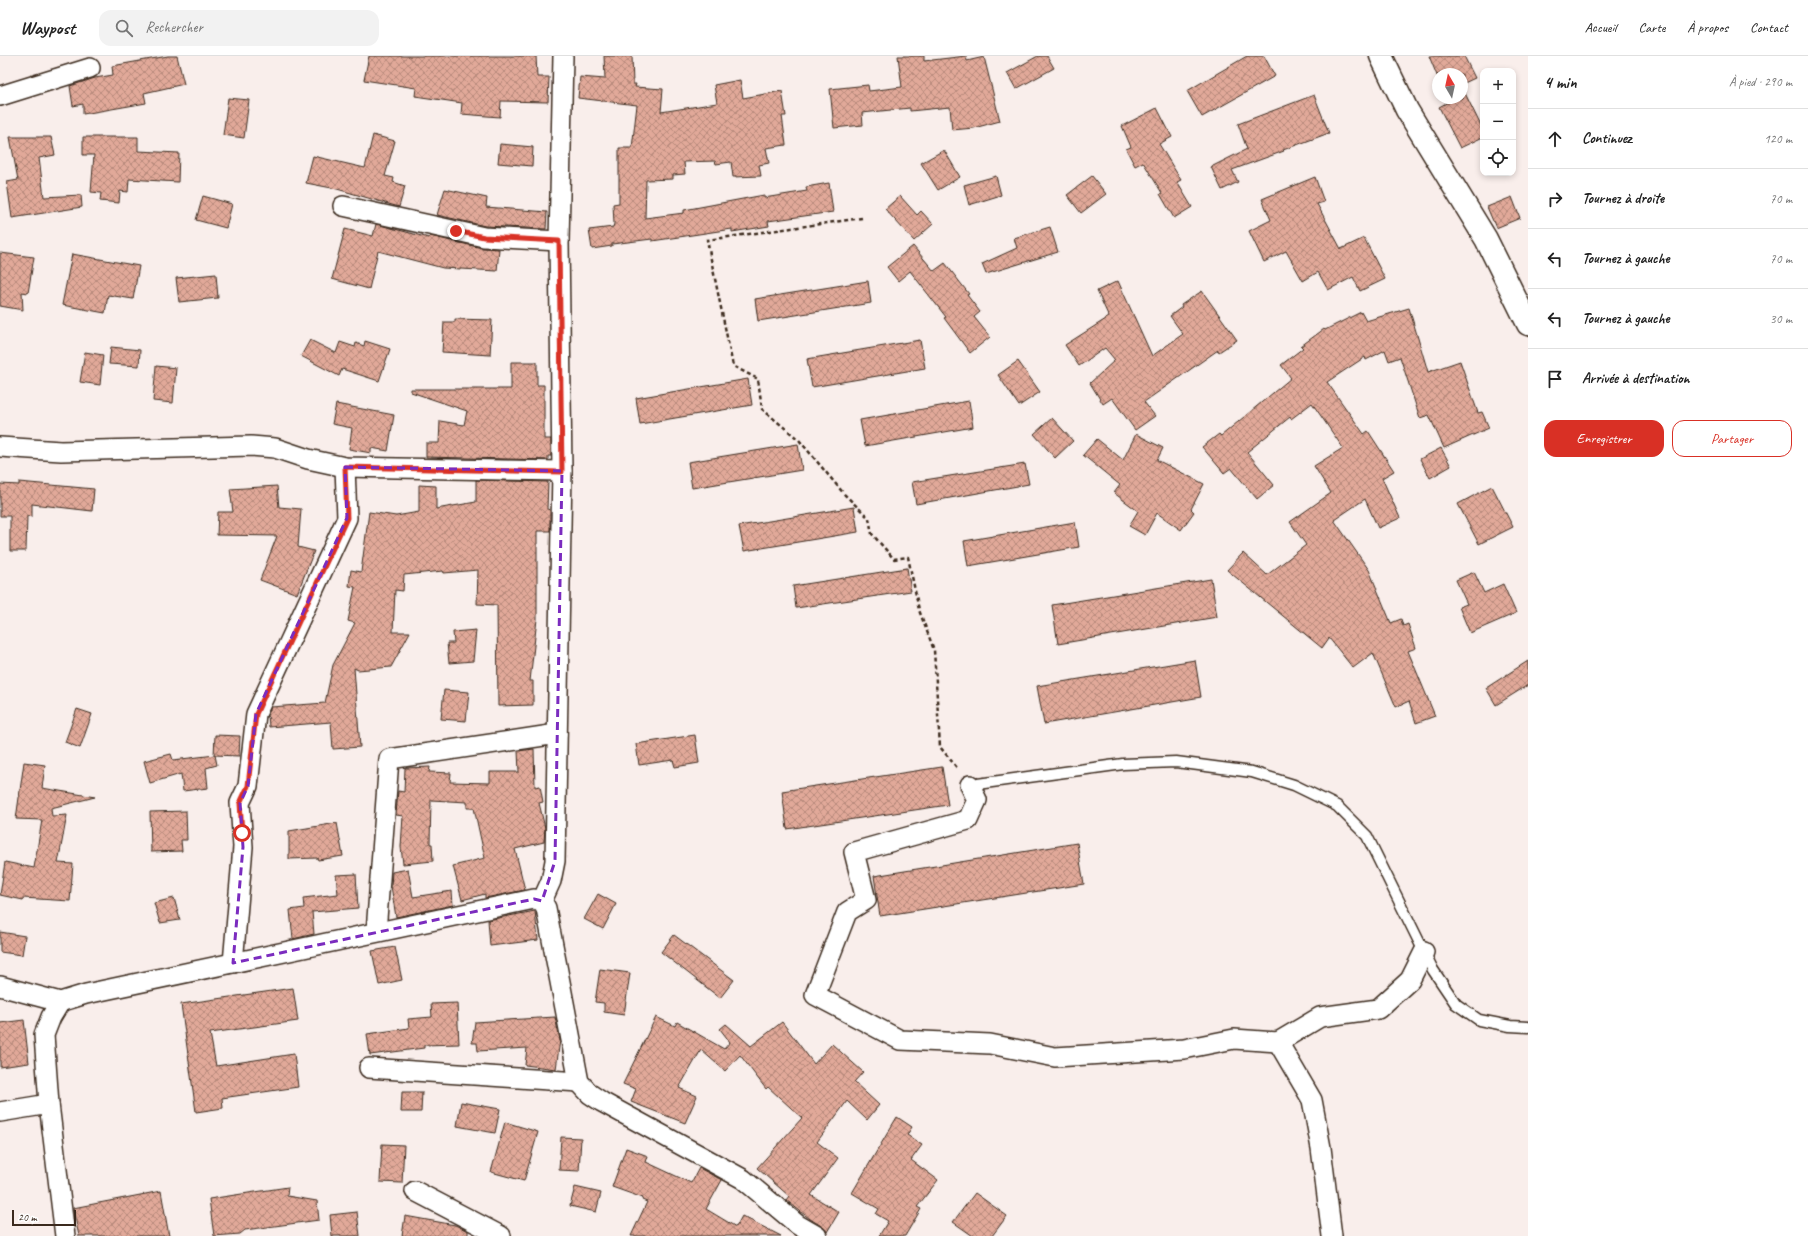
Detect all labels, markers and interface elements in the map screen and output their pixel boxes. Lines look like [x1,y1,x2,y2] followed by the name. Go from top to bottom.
[99,10,379,46] search box
[20,16,75,40] text: Waypost
[113,17,135,39] icon: search
[145,18,203,37] text: Rechercher
[1585,19,1616,36] text: Accueil
[1638,19,1665,36] text: Carte
[1687,19,1728,36] text: À propos
[1750,19,1788,36] text: Contact
[1432,68,1468,104] north arrow
[1480,68,1516,176] map controls
[1480,68,1516,104] button: +
[1544,72,1577,93] text: 4 min
[1729,74,1792,90] text: À pied · 290 m
[1480,104,1516,140] button: −
[1544,128,1566,150] icon: ahead
[1582,129,1632,148] text: Continuez
[1764,131,1792,147] text: 120 m
[1480,140,1516,176] button: locate
[1544,188,1566,210] icon: right
[1582,189,1664,208] text: Tournez à droite
[1770,191,1792,207] text: 70 m
[447,222,465,240] route end
[1544,248,1566,270] icon: left
[1582,249,1669,268] text: Tournez à gauche
[1770,251,1792,267] text: 70 m
[1544,308,1566,330] icon: left
[1582,309,1669,328] text: Tournez à gauche
[1770,311,1792,327] text: 30 m
[1544,368,1566,390] icon: arrive
[1582,369,1690,388] text: Arrivée à destination
[1544,420,1664,457] button: Enregistrer
[1672,420,1792,457] button: Partager
[233,824,251,842] route start
[12,1208,76,1227] scale bar
[18,1210,37,1224] text: 20 m

